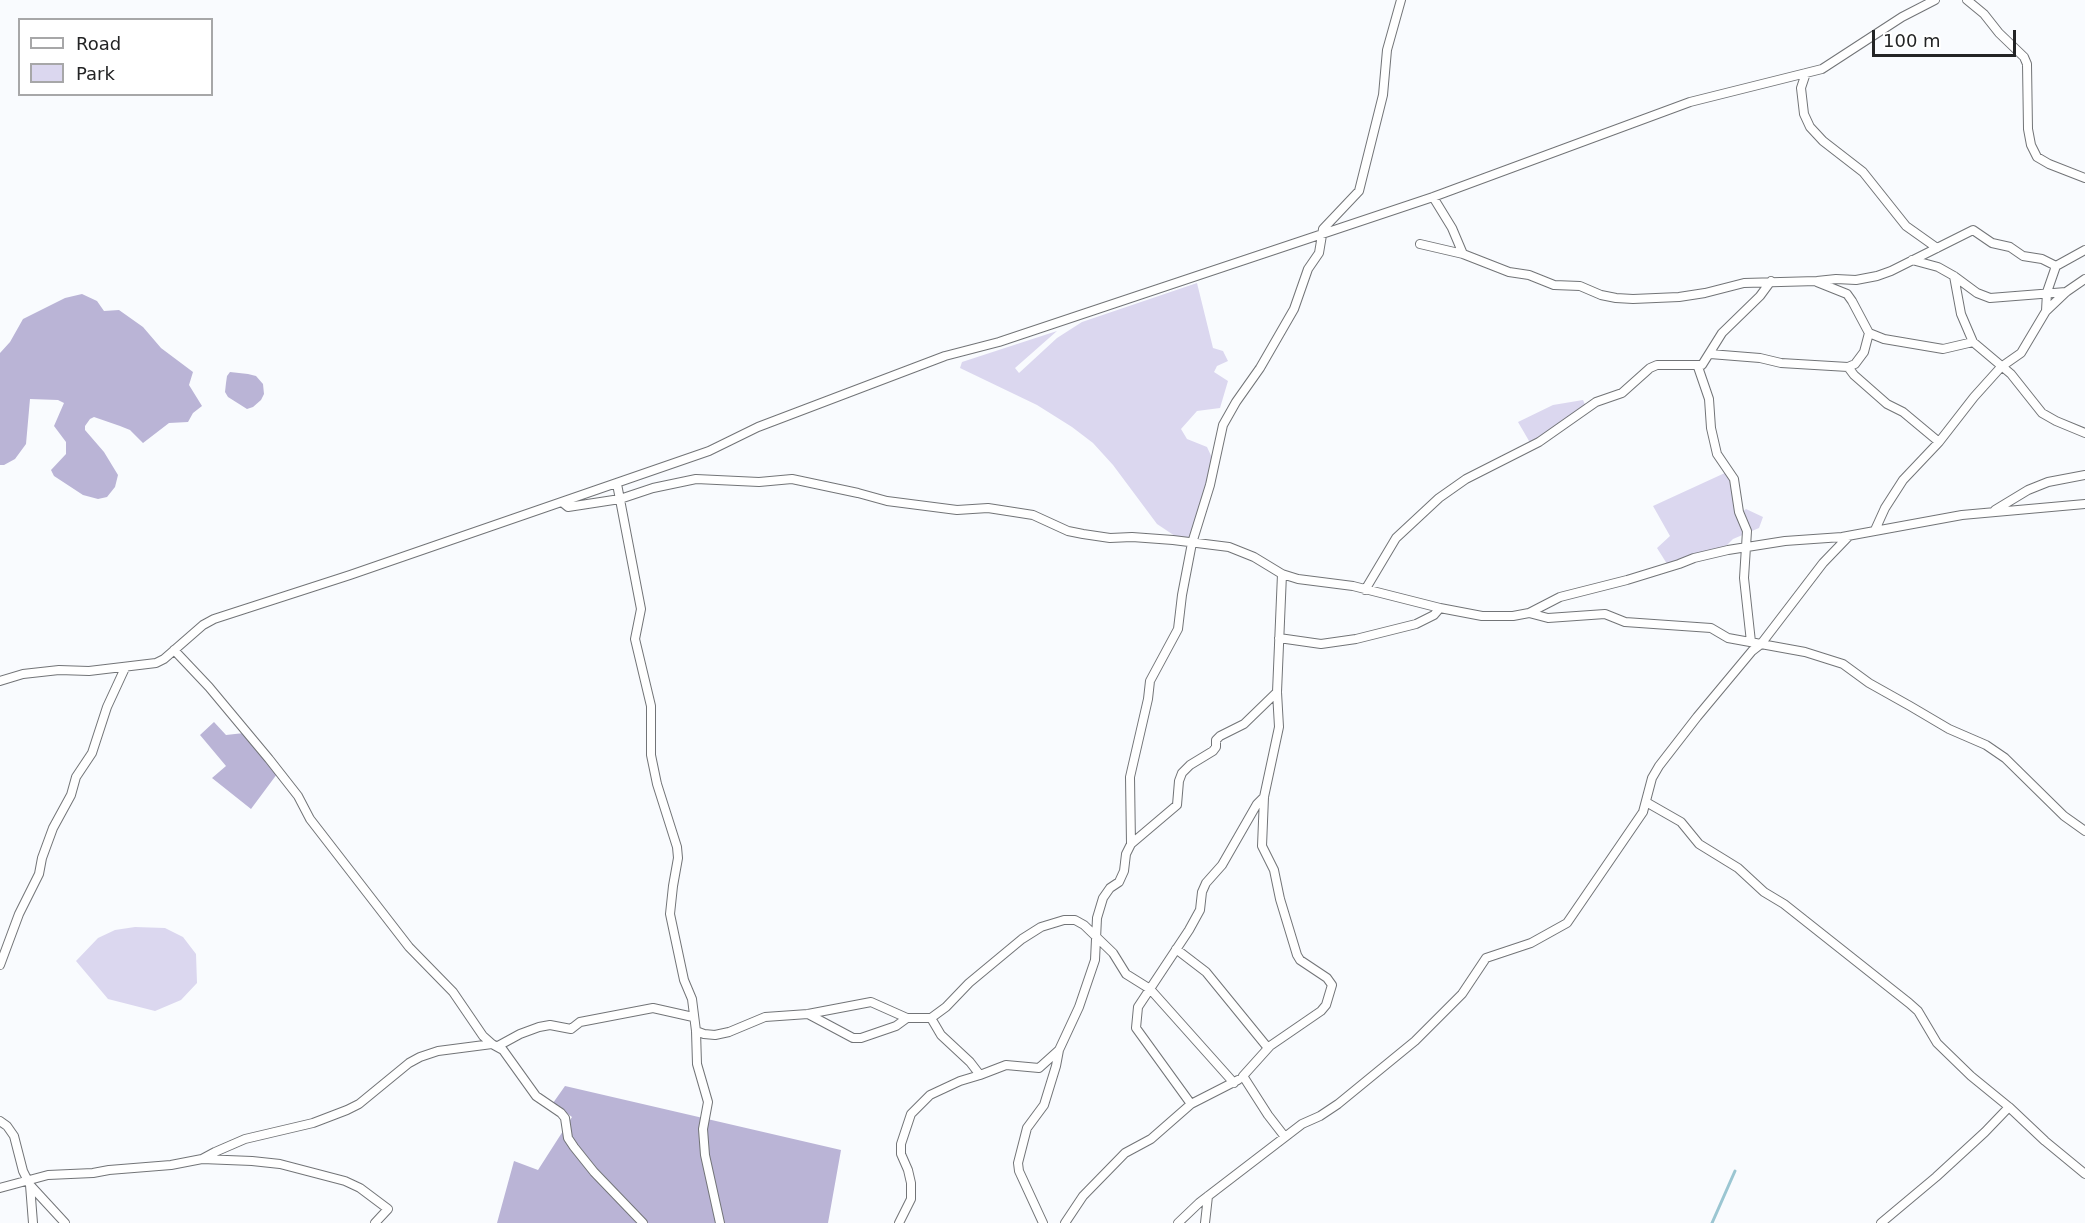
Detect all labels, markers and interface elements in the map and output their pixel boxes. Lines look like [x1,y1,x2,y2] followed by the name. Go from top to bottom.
[18,18,213,96] legend
[1875,18,2019,56] scale bar
[1883,30,1941,51] text: 100 m
[76,33,121,54] text: Road
[76,63,115,84] text: Park

